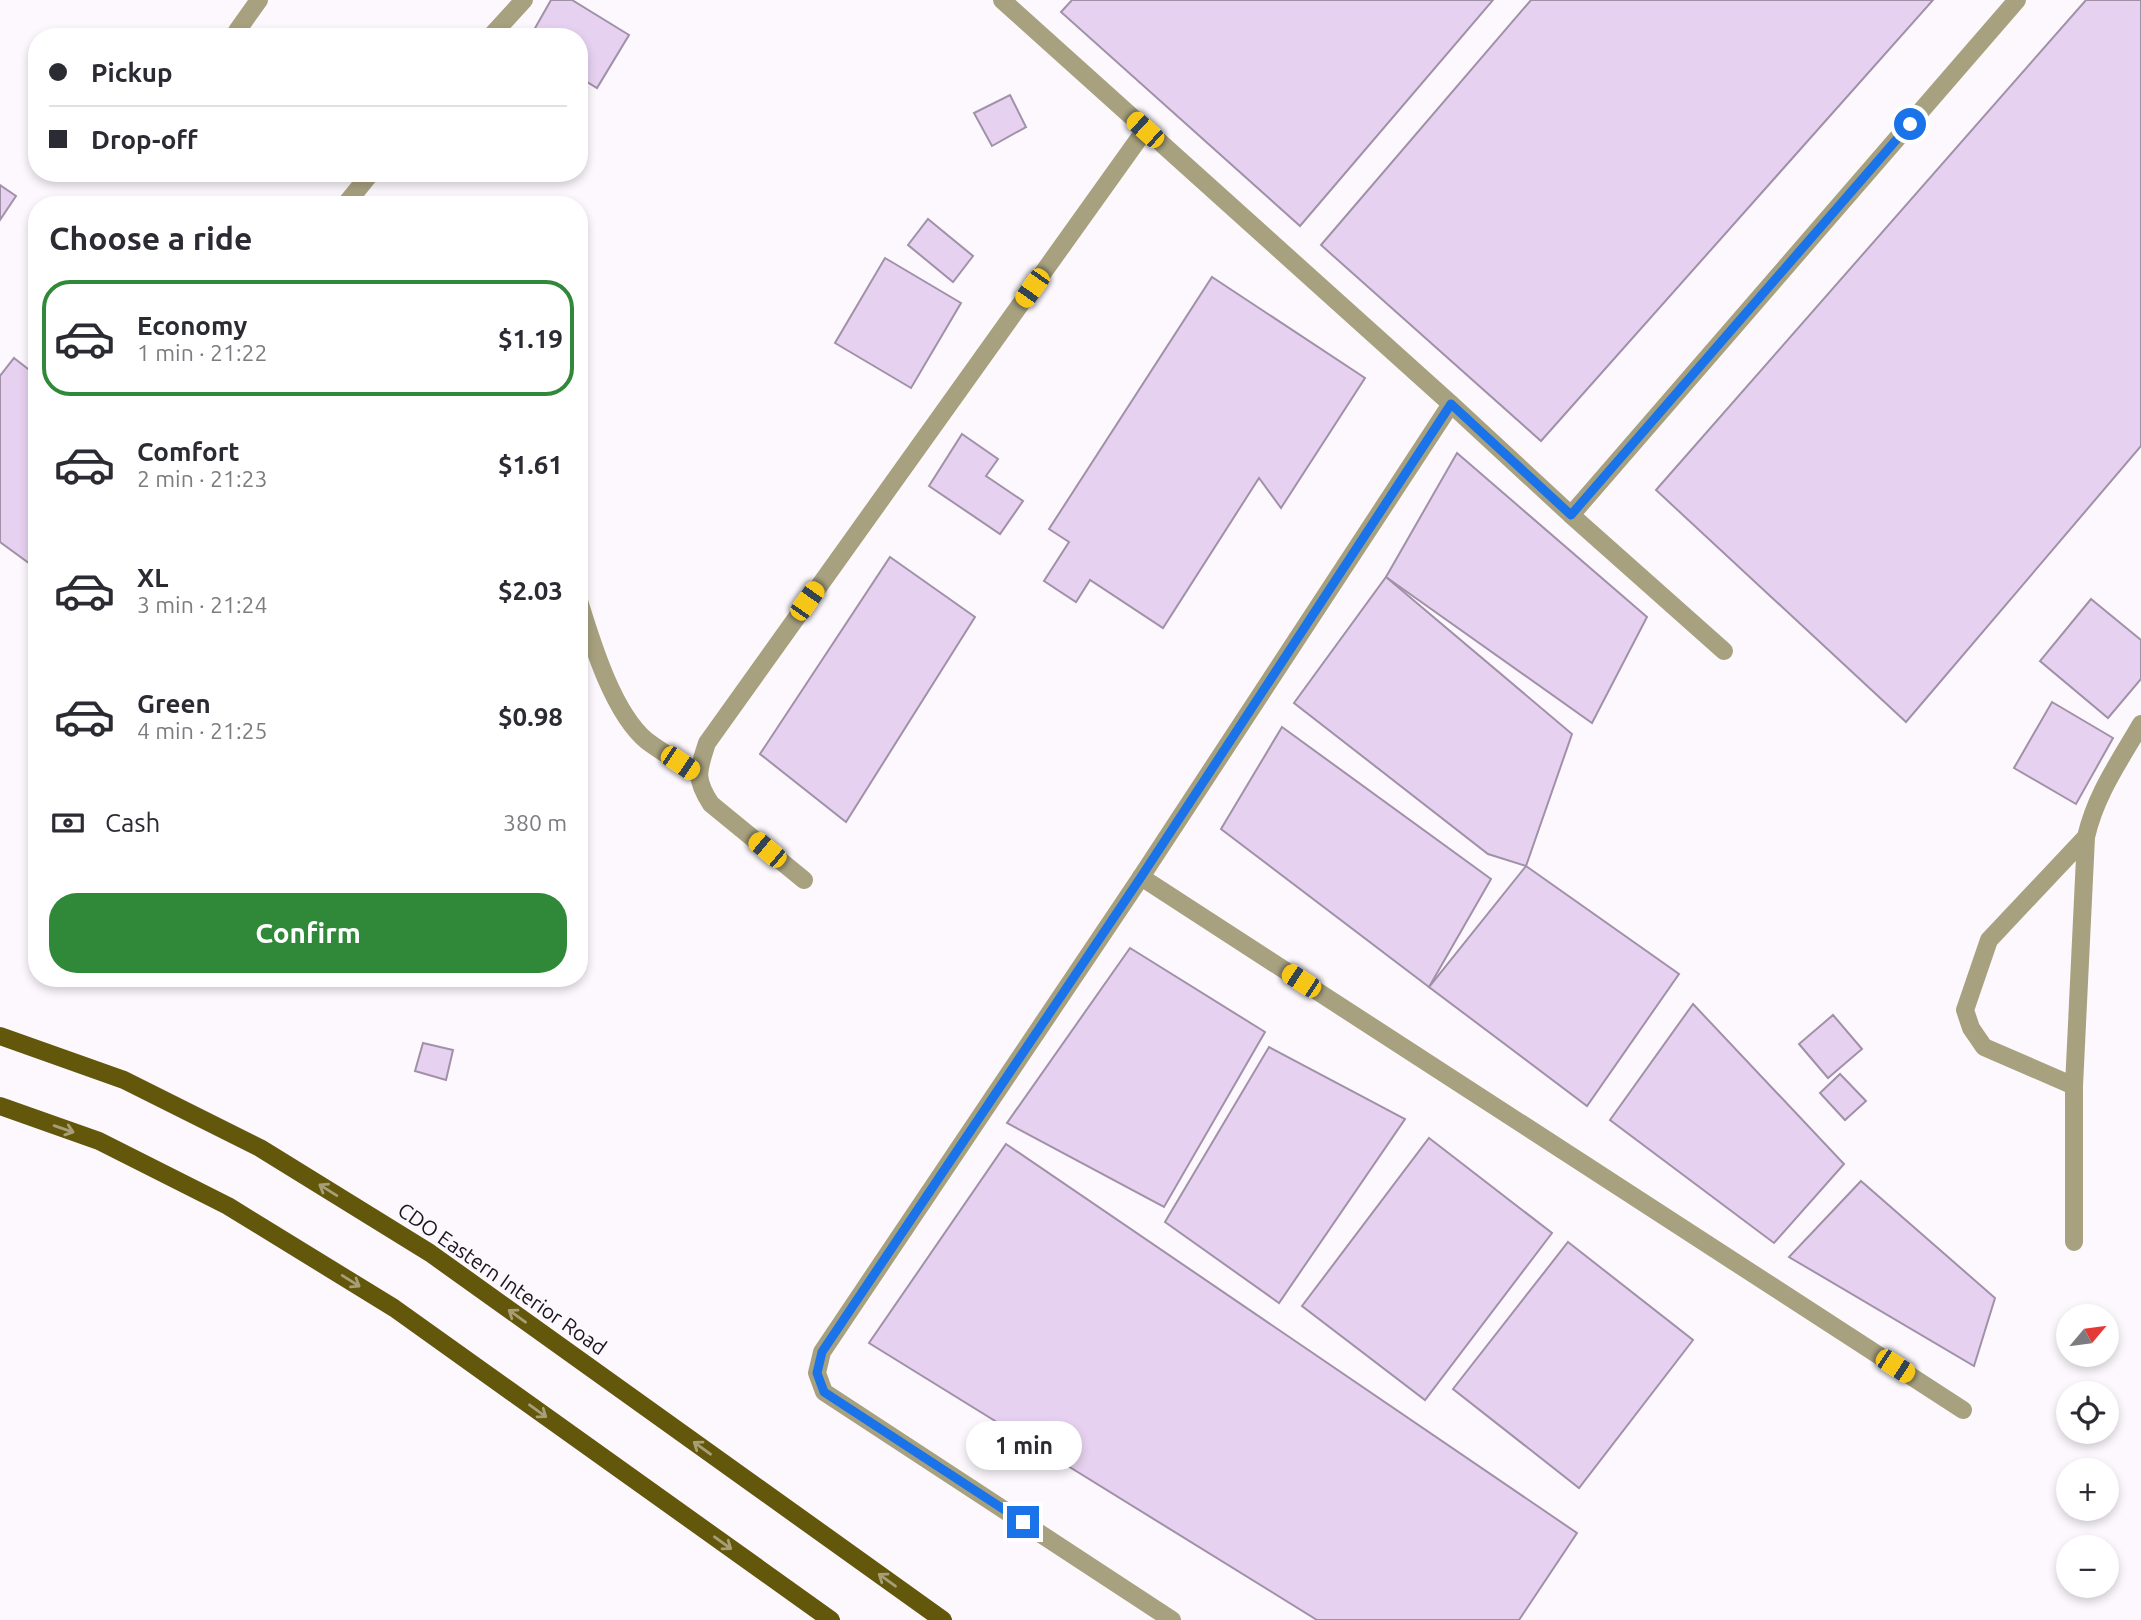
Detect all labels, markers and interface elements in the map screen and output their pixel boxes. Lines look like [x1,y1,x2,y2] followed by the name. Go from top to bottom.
[91,58,173,87] text: Pickup
[1123,108,1168,152] car
[1894,108,1926,140] route start
[91,125,198,154] text: Drop-off
[49,220,252,256] text: Choose a ride
[1012,265,1053,311] car
[53,307,116,370] icon: car
[137,311,247,340] text: Economy
[498,324,563,353] text: $1.19
[137,340,268,365] text: 1 min · 21:22
[53,433,116,496] icon: car
[137,437,240,466] text: Comfort
[498,450,563,479] text: $1.61
[137,466,268,491] text: 2 min · 21:23
[53,559,116,622] icon: car
[137,563,168,592] text: XL
[498,576,563,605] text: $2.03
[787,578,828,624] car
[137,592,268,617] text: 3 min · 21:24
[53,685,116,748] icon: car
[137,689,211,718] text: Green
[498,702,563,731] text: $0.98
[137,718,268,743] text: 4 min · 21:25
[657,743,704,783] car
[49,804,87,842] icon: cash
[105,808,160,837] text: Cash
[503,810,567,835] text: 380 m
[745,828,790,872] car
[49,893,567,973] button: Confirm
[1278,961,1325,1001] car
[53,1124,75,1136] one-way arrow
[318,1183,338,1197] one-way arrow
[394,1197,611,1359] street label: CDO Eastern Interior Road
[341,1274,360,1289] one-way arrow
[2056,1304,2119,1367] north arrow
[2056,1304,2119,1598] map controls
[508,1309,527,1323] one-way arrow
[1872,1346,1919,1386] car
[2056,1381,2119,1444] button: locate
[528,1404,547,1418] one-way arrow
[965,1420,1081,1470] callout: 1 min
[995,1433,1053,1458] text: 1 min
[693,1441,712,1455] one-way arrow
[2056,1458,2119,1521] button: +
[1007,1506,1039,1538] route end
[2056,1535,2119,1598] button: −
[713,1536,732,1550] one-way arrow
[878,1573,897,1588] one-way arrow

